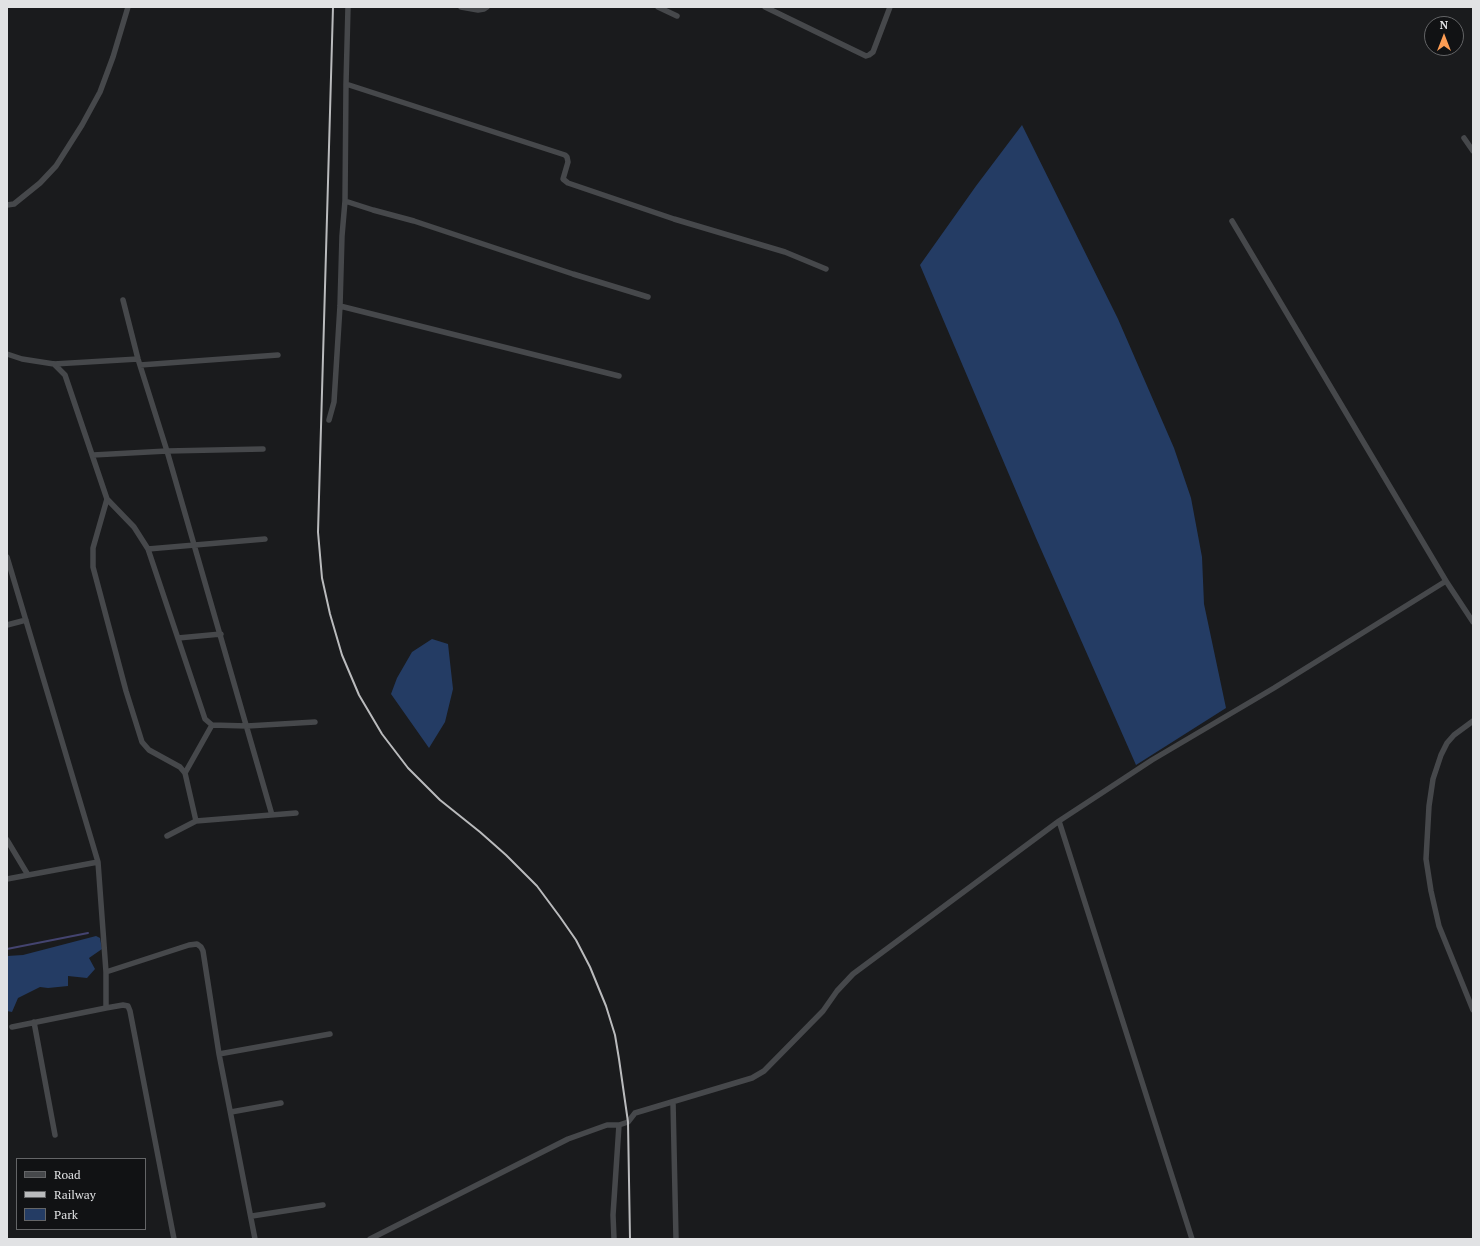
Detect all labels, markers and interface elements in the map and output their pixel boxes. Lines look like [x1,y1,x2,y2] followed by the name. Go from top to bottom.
[1424,16,1464,56] north arrow
[1440,18,1448,32] text: N
[16,1158,146,1230] legend
[54,1167,81,1182] text: Road
[54,1187,96,1202] text: Railway
[54,1207,78,1222] text: Park

